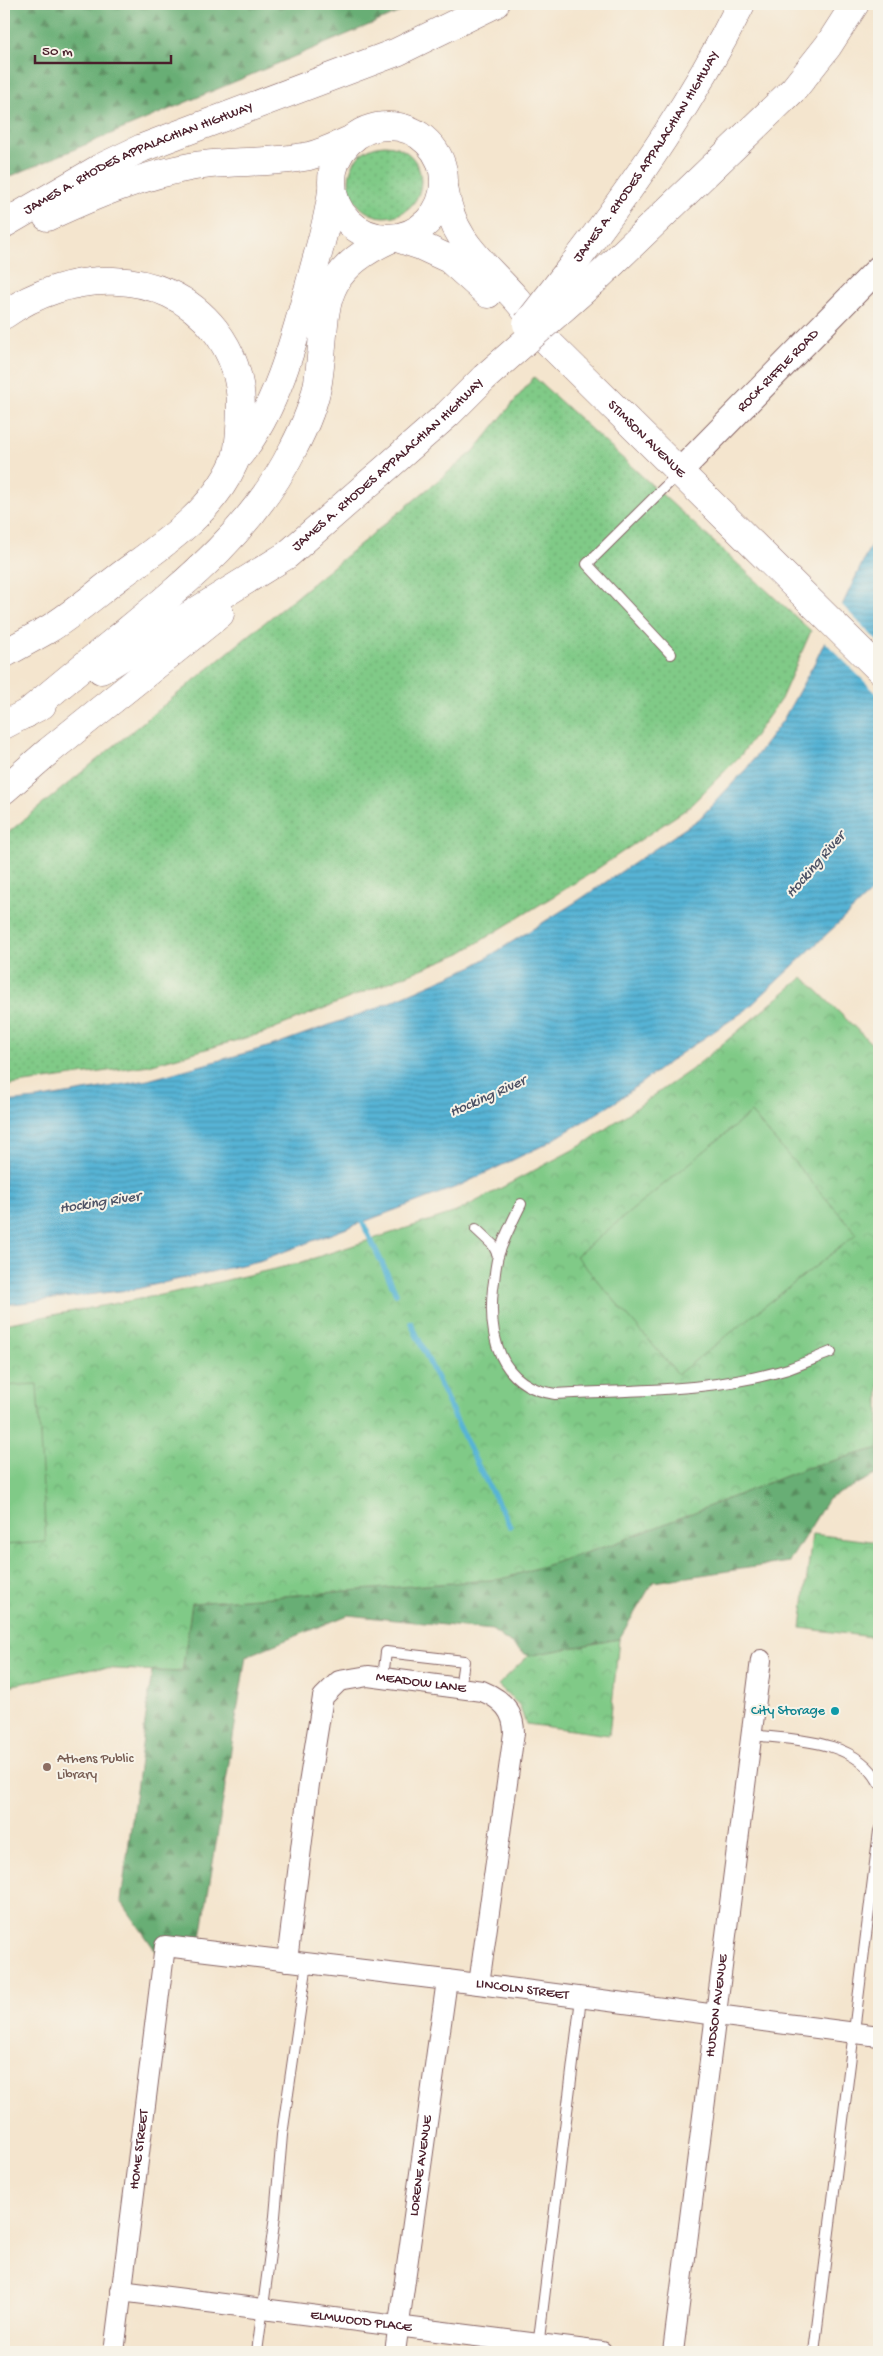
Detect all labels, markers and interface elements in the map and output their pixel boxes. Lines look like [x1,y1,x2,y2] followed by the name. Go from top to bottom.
[35,32,171,64] scale bar
[42,43,73,61] text: 50 m
[569,48,723,266] street label: JAMES A. RHODES APPALACHIAN HIGHWAY
[21,98,255,219] street label: JAMES A. RHODES APPALACHIAN HIGHWAY
[734,325,824,416] street label: ROCK RIFFLE ROAD
[289,375,487,555] street label: JAMES A. RHODES APPALACHIAN HIGHWAY
[604,397,690,482] street label: STIMSON AVENUE
[783,826,851,902] water label: Hocking River
[447,1071,531,1122] water label: Hocking River
[58,1187,144,1218] water label: Hocking River
[375,1669,468,1697] street label: MEADOW LANE
[751,1703,826,1720] place label: City Storage
[829,1705,841,1717] marker: City Storage
[57,1751,135,1784] place label: Athens Public Library
[41,1761,53,1773] marker: Athens Public Library
[702,1952,732,2058] street label: HUDSON AVENUE
[475,1975,570,2004] street label: LINCOLN STREET
[126,2108,153,2190] street label: HOME STREET
[406,2113,437,2217] street label: LORENE AVENUE
[309,2307,414,2336] street label: ELMWOOD PLACE

